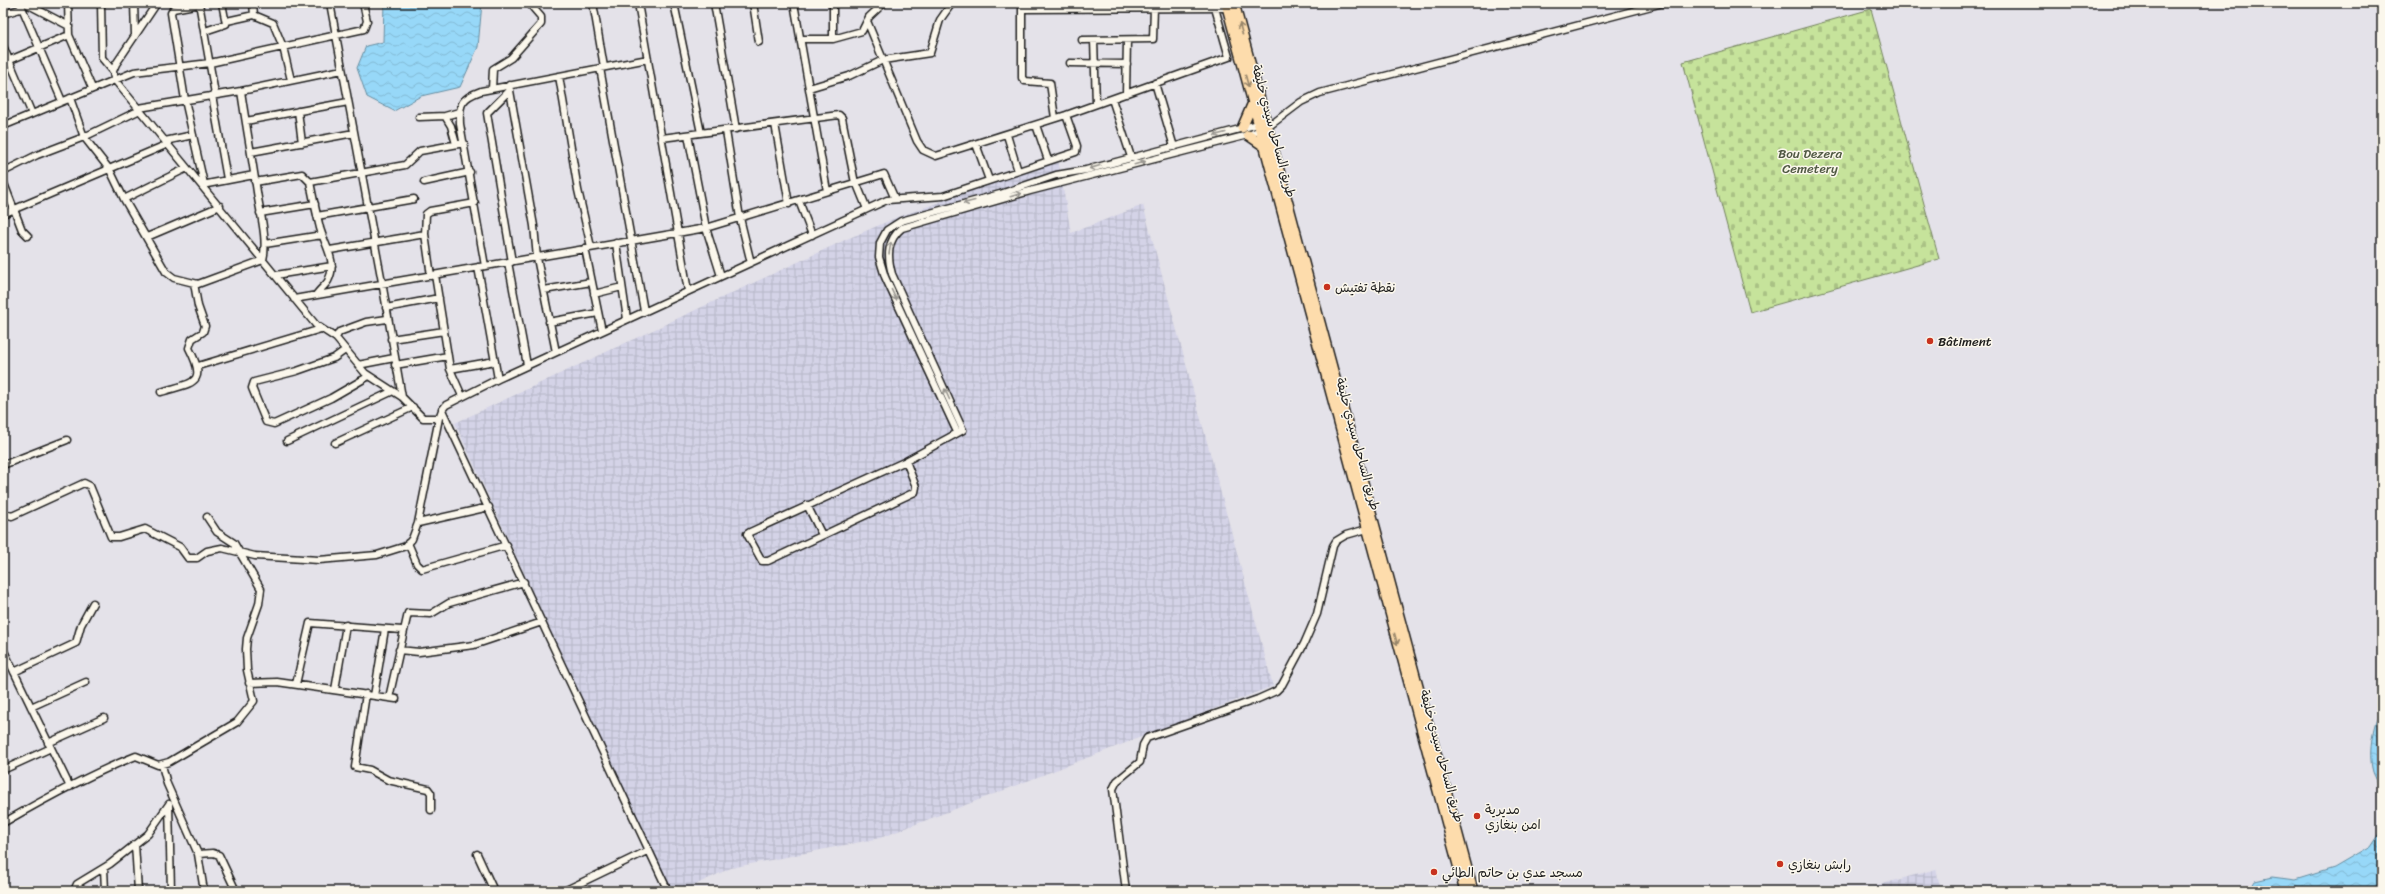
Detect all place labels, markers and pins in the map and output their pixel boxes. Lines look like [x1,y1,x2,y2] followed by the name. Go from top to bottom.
[1335,276,1395,299] place label: نقطة تفتيش
[1322,282,1332,292] marker: نقطة تفتيش
[1938,330,1992,353] place label: Bâtiment
[1925,336,1935,346] marker: Bâtiment
[1485,798,1541,836] place label: مديرية امن بنغازي
[1472,811,1482,821] marker: مديرية امن بنغازي
[1788,853,1851,876] place label: رابش بنغازي
[1775,859,1785,869] marker: رابش بنغازي
[1442,861,1583,884] place label: مسجد عدي بن حاتم الطائي
[1429,867,1439,877] marker: مسجد عدي بن حاتم الطائي

